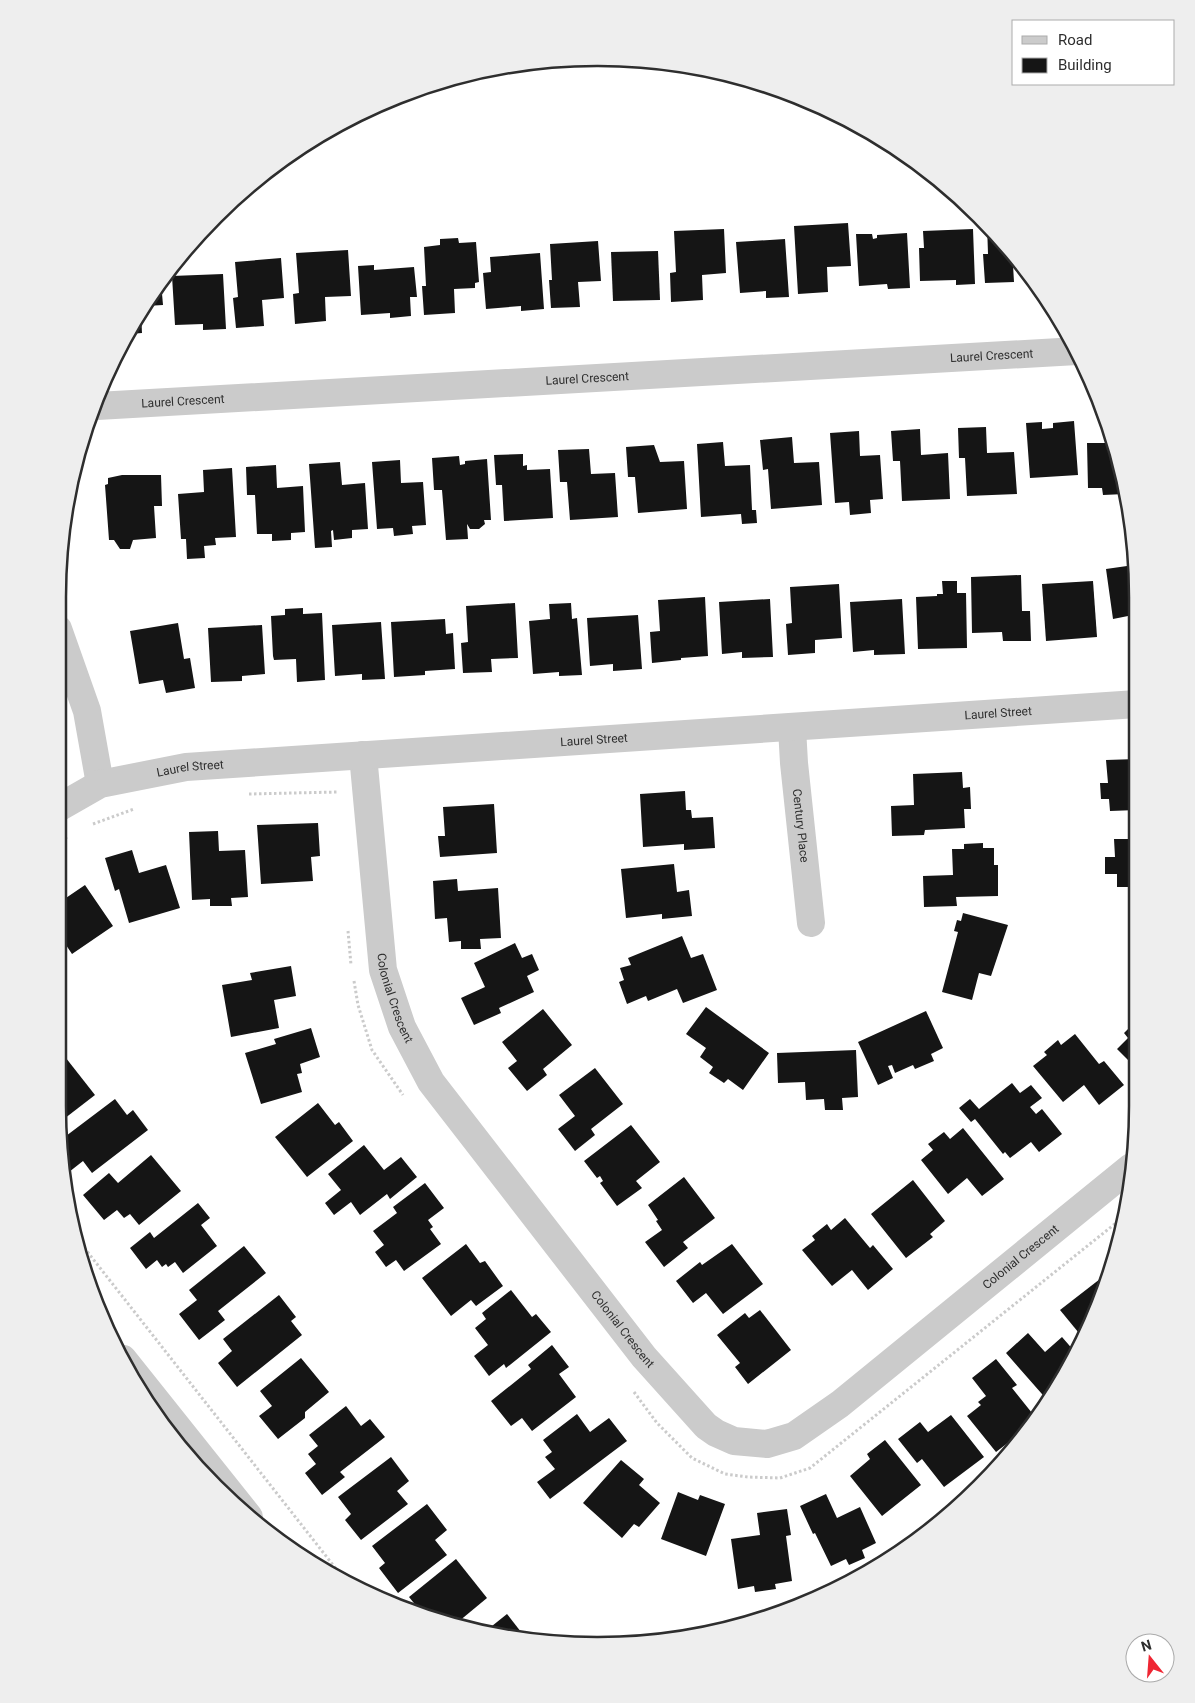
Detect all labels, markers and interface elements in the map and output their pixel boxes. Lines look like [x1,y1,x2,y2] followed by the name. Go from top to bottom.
[1012,20,1175,85] legend
[1058,31,1092,49] text: Road
[1058,56,1112,74] text: Building
[950,346,1034,365] street label: Laurel Crescent
[545,369,629,388] street label: Laurel Crescent
[141,392,225,411] street label: Laurel Crescent
[964,704,1032,722] street label: Laurel Street
[560,731,628,749] street label: Laurel Street
[155,758,224,780] street label: Laurel Street
[790,788,812,863] street label: Century Place
[374,952,416,1045] street label: Colonial Crescent
[980,1222,1062,1292] street label: Colonial Crescent
[588,1288,657,1371] street label: Colonial Crescent
[1125,1633,1175,1683] north arrow
[1139,1636,1153,1655] text: N

